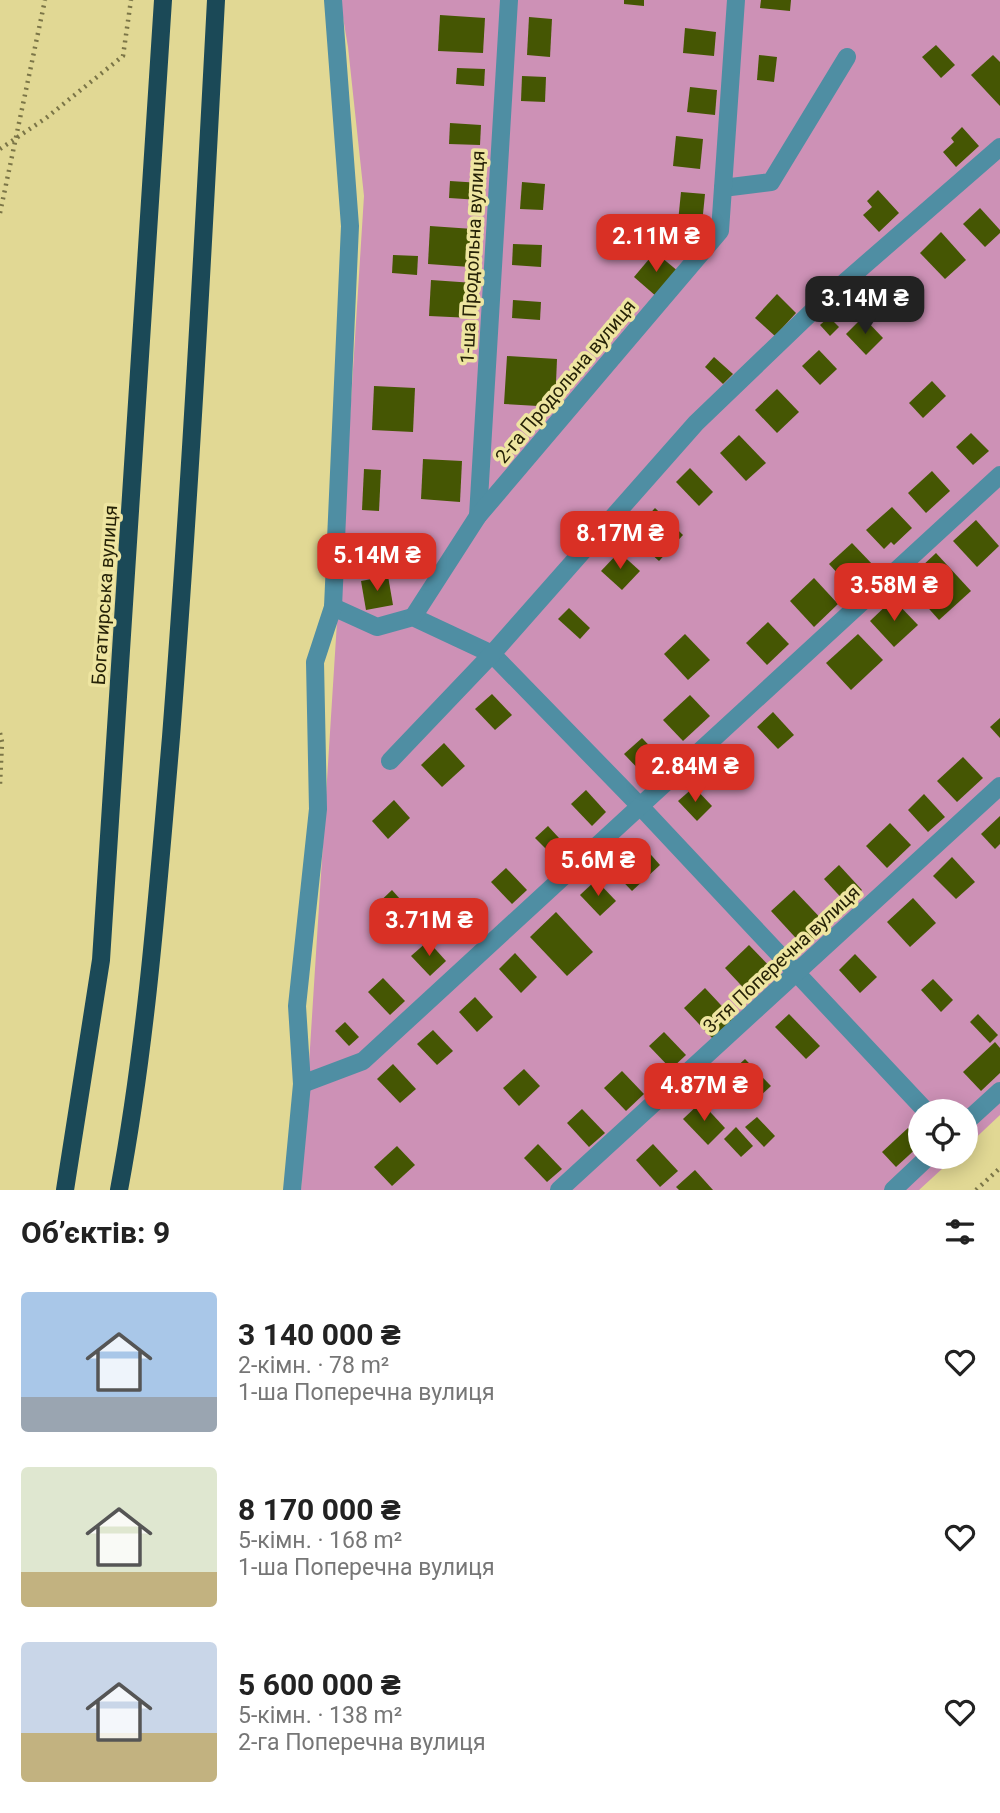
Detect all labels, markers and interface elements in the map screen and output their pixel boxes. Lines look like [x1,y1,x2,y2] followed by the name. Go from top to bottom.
[455,150,490,364] street label: 1-ша Продольна вулиця
[591,215,721,274] pin: 2.11M ₴
[612,223,700,250] text: 2.11M ₴
[800,276,930,336] pin: 3.14M ₴
[821,285,909,312] text: 3.14M ₴
[490,295,640,468] street label: 2-га Продольна вулиця
[87,504,122,686] street label: Богатирська вулиця
[555,512,685,571] pin: 8.17M ₴
[576,520,664,547] text: 8.17M ₴
[312,534,442,593] pin: 5.14M ₴
[333,542,421,569] text: 5.14M ₴
[829,564,959,623] pin: 3.58M ₴
[850,572,938,599] text: 3.58M ₴
[630,744,760,804] pin: 2.84M ₴
[651,753,739,780] text: 2.84M ₴
[541,838,655,898] pin: 5.6M ₴
[561,847,635,874] text: 5.6M ₴
[698,881,864,1038] street label: 3-тя Поперечна вулиця
[364,898,494,958] pin: 3.71M ₴
[385,907,473,934] text: 3.71M ₴
[639,1064,769,1123] pin: 4.87M ₴
[660,1072,748,1099] text: 4.87M ₴
[908,1099,978,1169] map controls
[908,1099,978,1169] button: locate
[941,1213,979,1251] icon: filters
[21,1215,170,1250] text: Об’єктів: 9
[238,1317,401,1352] text: 3 140 000 ₴
[77,1320,161,1404] icon: home
[941,1343,979,1381] icon: heart
[238,1352,389,1379] text: 2-кімн. · 78 m²
[238,1379,495,1406] text: 1-ша Поперечна вулиця
[238,1492,401,1527] text: 8 170 000 ₴
[77,1495,161,1579] icon: home
[941,1518,979,1556] icon: heart
[238,1527,402,1554] text: 5-кімн. · 168 m²
[238,1554,495,1581] text: 1-ша Поперечна вулиця
[238,1667,401,1702] text: 5 600 000 ₴
[77,1670,161,1754] icon: home
[941,1693,979,1731] icon: heart
[238,1702,402,1729] text: 5-кімн. · 138 m²
[238,1729,486,1756] text: 2-га Поперечна вулиця

